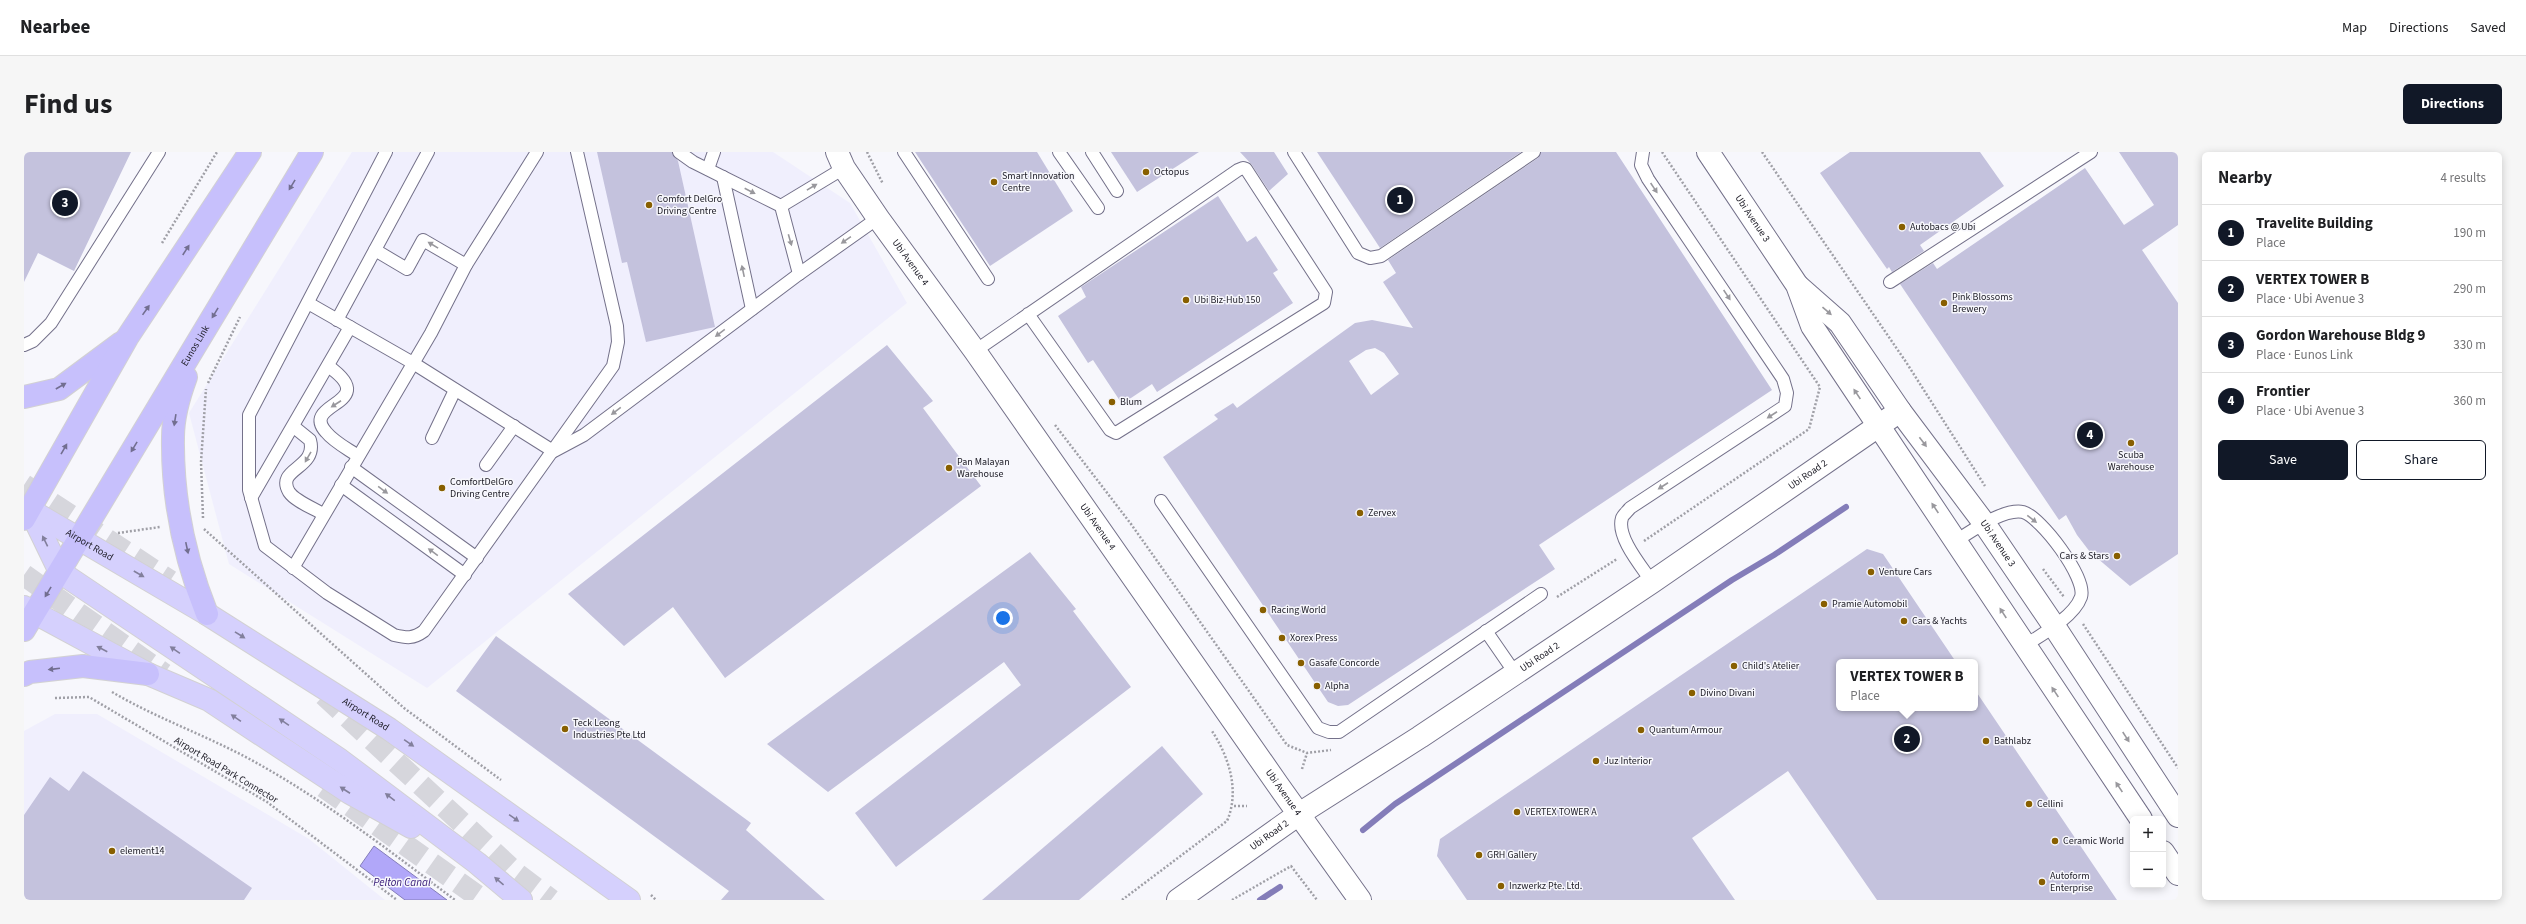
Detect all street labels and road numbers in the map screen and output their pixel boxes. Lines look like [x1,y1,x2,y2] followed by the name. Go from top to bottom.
[1732,192,1773,245] street label: Ubi Avenue 3
[889,236,932,289] street label: Ubi Avenue 4
[178,322,213,369] street label: Eunos Link
[1785,456,1830,493] street label: Ubi Road 2
[1076,501,1119,553] street label: Ubi Avenue 4
[1977,517,2019,570] street label: Ubi Avenue 3
[63,526,116,564] street label: Airport Road
[1517,639,1562,675] street label: Ubi Road 2
[340,694,392,734] street label: Airport Road
[171,733,281,807] street label: Airport Road Park Connector
[1262,766,1305,819] street label: Ubi Avenue 4
[1247,816,1292,854] street label: Ubi Road 2

